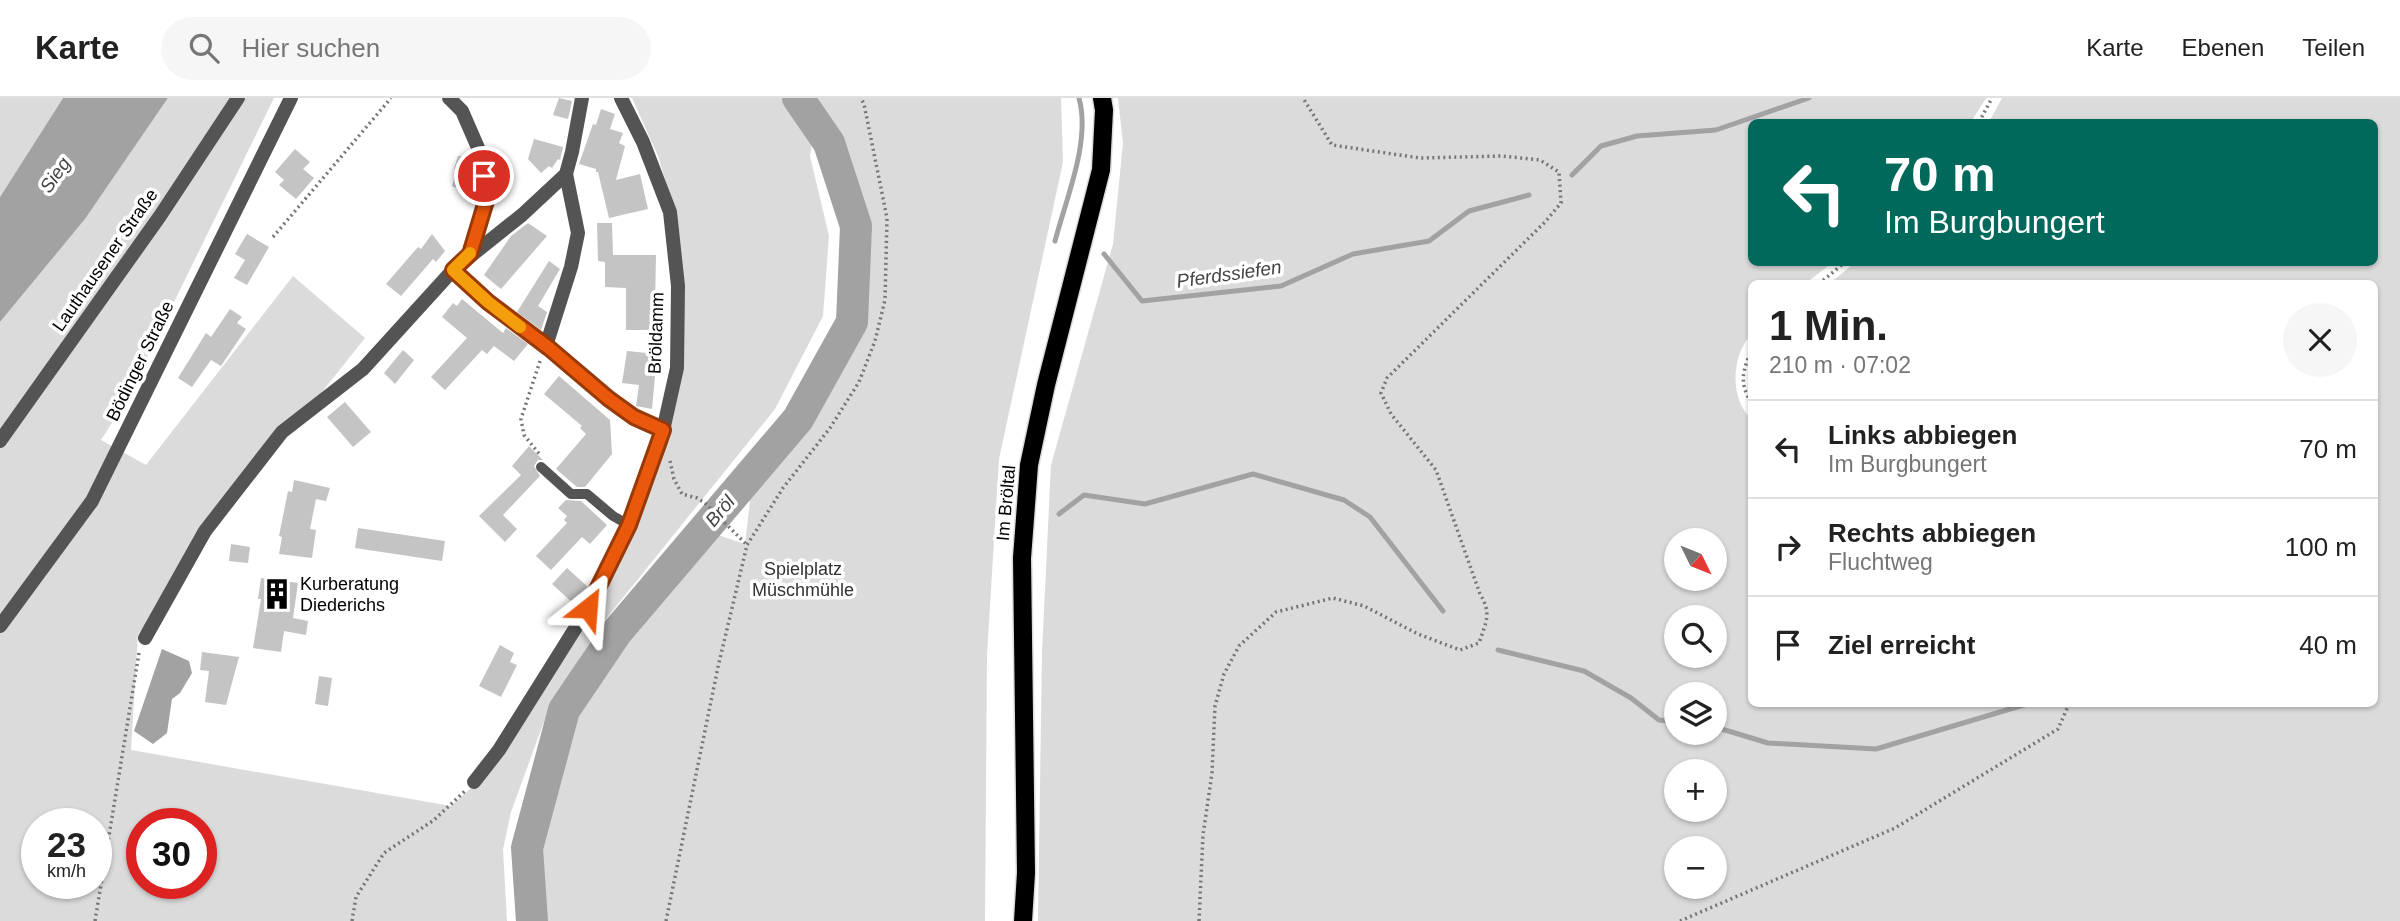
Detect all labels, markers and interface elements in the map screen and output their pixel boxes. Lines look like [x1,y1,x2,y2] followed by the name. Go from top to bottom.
[161,17,651,80] search box
[35,29,119,66] text: Karte
[185,29,223,67] icon: search
[241,33,380,63] text: Hier suchen
[2086,34,2144,61] text: Karte
[2182,34,2264,61] text: Ebenen
[2302,34,2365,61] text: Teilen
[454,146,514,206] pin
[1769,147,1860,238] icon: left
[1884,147,1996,201] text: 70 m
[35,153,75,197] water label: Sieg
[465,157,503,195] icon: arrive
[48,185,162,335] street label: Lauthausener Straße
[1884,204,2105,240] text: Im Burgbungert
[1175,256,1283,292] water label: Pferdssiefen
[645,292,667,374] street label: Bröldamm
[102,298,178,424] street label: Bödinger Straße
[1769,302,1888,349] text: 1 Min.
[2283,303,2357,377] button: close
[1769,352,1911,378] text: 210 m · 07:02
[1828,420,2017,450] text: Links abbiegen
[1769,430,1807,468] icon: left
[2299,434,2357,464] text: 70 m
[1828,451,1987,477] text: Im Burgbungert
[993,464,1019,542] street label: Im Bröltal
[701,491,739,531] water label: Bröl
[1828,518,2036,548] text: Rechts abbiegen
[1664,528,1727,592] north arrow
[1664,528,1727,899] map controls
[1769,528,1807,566] icon: right
[2285,532,2357,562] text: 100 m
[1828,549,1933,575] text: Fluchtweg
[752,559,854,600] park label: Spielplatz Müschmühle
[551,571,625,645] position arrow
[300,574,399,615] place label: Kurberatung Diederichs
[260,577,294,611] building icon: Kurberatung Diederichs
[1664,605,1727,668] button: search
[1769,626,1807,664] icon: arrive
[1828,630,1975,660] text: Ziel erreicht
[2299,630,2357,660] text: 40 m
[1664,682,1727,745] button: layers
[1664,759,1727,822] button: +
[126,808,217,899] speed limit sign: 30
[47,825,86,864] text: 23
[1664,836,1727,899] button: −
[47,861,86,881] text: km/h

